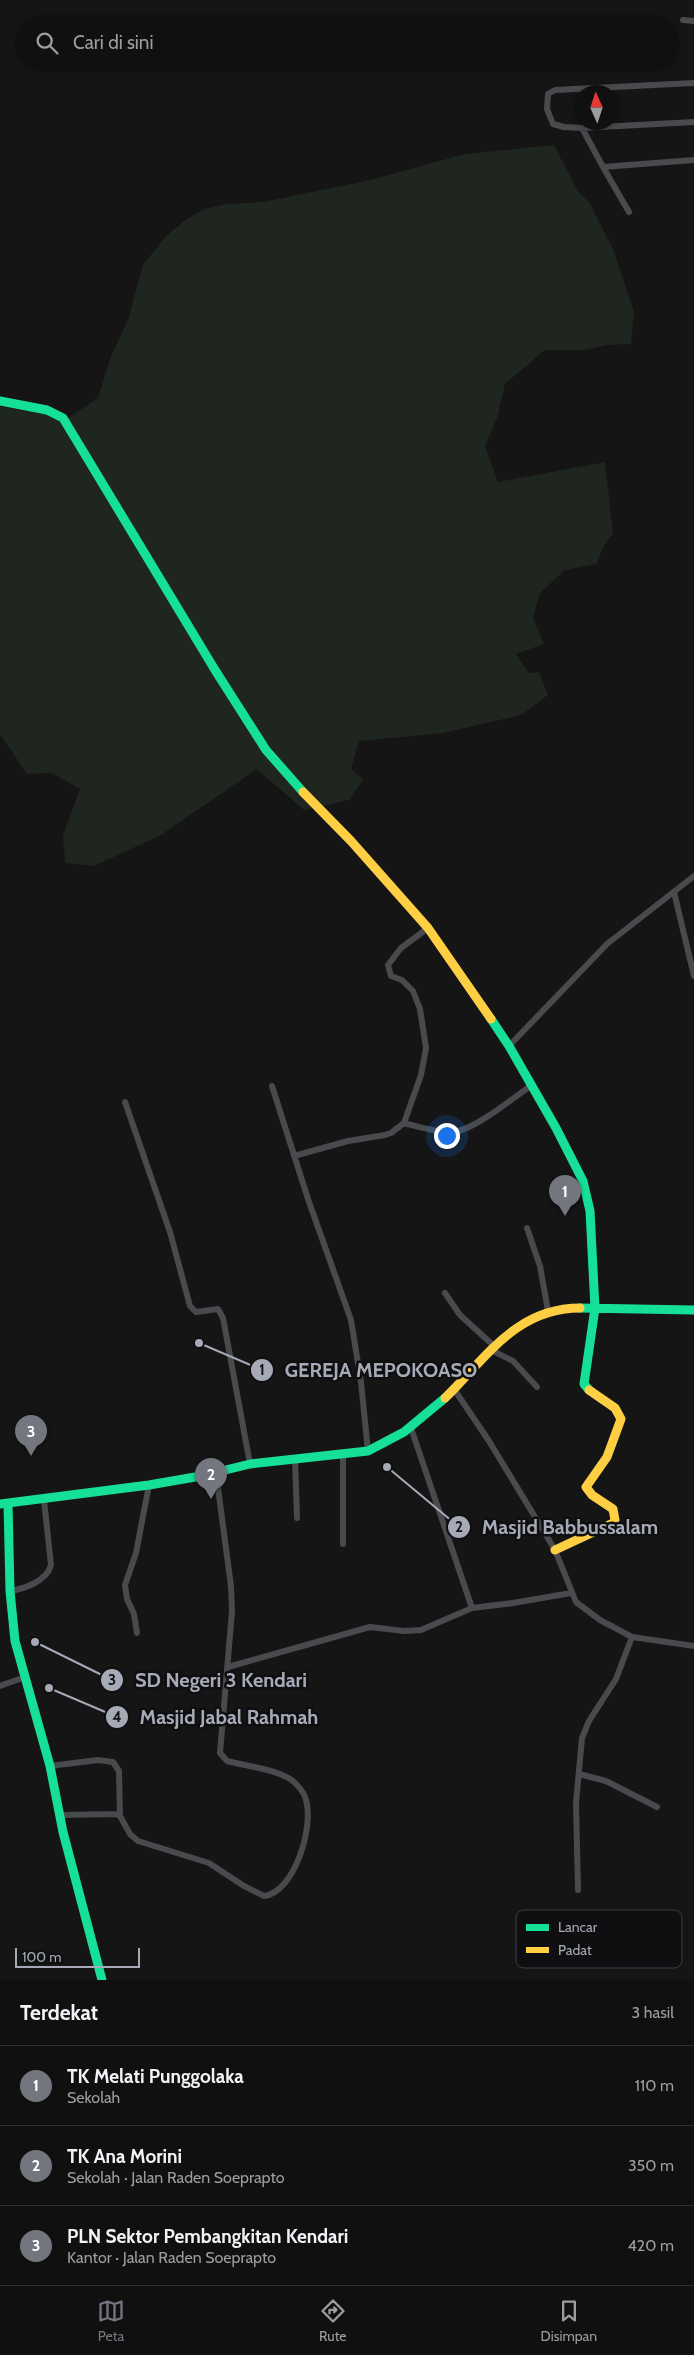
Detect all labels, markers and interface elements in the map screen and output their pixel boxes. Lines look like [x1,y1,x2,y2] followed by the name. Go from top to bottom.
[15,15,679,70] search box
[33,29,61,57] icon: search
[73,31,154,54] text: Cari di sini
[574,85,619,130] north arrow
[434,1123,460,1149] your location
[549,1175,581,1216] pin: 1
[250,1352,487,1387] callout: GEREJA MEPOKOASO
[285,1358,477,1382] text: GEREJA MEPOKOASO
[259,1361,265,1379] text: 1
[15,1415,47,1456] pin: 3
[195,1458,227,1499] pin: 2
[447,1509,668,1544] callout: Masjid Babbussalam
[482,1515,658,1539] text: Masjid Babbussalam
[455,1518,463,1536] text: 2
[100,1662,317,1697] callout: SD Negeri 3 Kendari
[135,1668,307,1692] text: SD Negeri 3 Kendari
[108,1671,116,1689] text: 3
[104,1700,328,1735] callout: Masjid Jabal Rahmah
[140,1705,318,1729] text: Masjid Jabal Rahmah
[112,1708,122,1726] text: 4
[516,1910,682,1968] legend
[558,1918,598,1936] text: Lancar
[558,1941,592,1959] text: Padat
[15,1945,140,1968] scale bar
[22,1948,62,1966] text: 100 m
[20,2000,98,2025] text: Terdekat
[632,2003,674,2022] text: 3 hasil
[67,2065,244,2088] text: TK Melati Punggolaka
[33,2076,39,2095] text: 1
[635,2076,674,2095] text: 110 m
[67,2088,120,2107] text: Sekolah
[67,2145,182,2168] text: TK Ana Morini
[32,2156,40,2175] text: 2
[628,2156,674,2175] text: 350 m
[67,2168,285,2187] text: Sekolah · Jalan Raden Soeprapto
[67,2225,348,2248] text: PLN Sektor Pembangkitan Kendari
[32,2236,40,2255] text: 3
[628,2236,674,2255] text: 420 m
[67,2248,276,2267] text: Kantor · Jalan Raden Soeprapto
[97,2297,125,2345] tab: Peta
[319,2297,347,2345] tab: Rute
[541,2297,597,2345] tab: Disimpan

